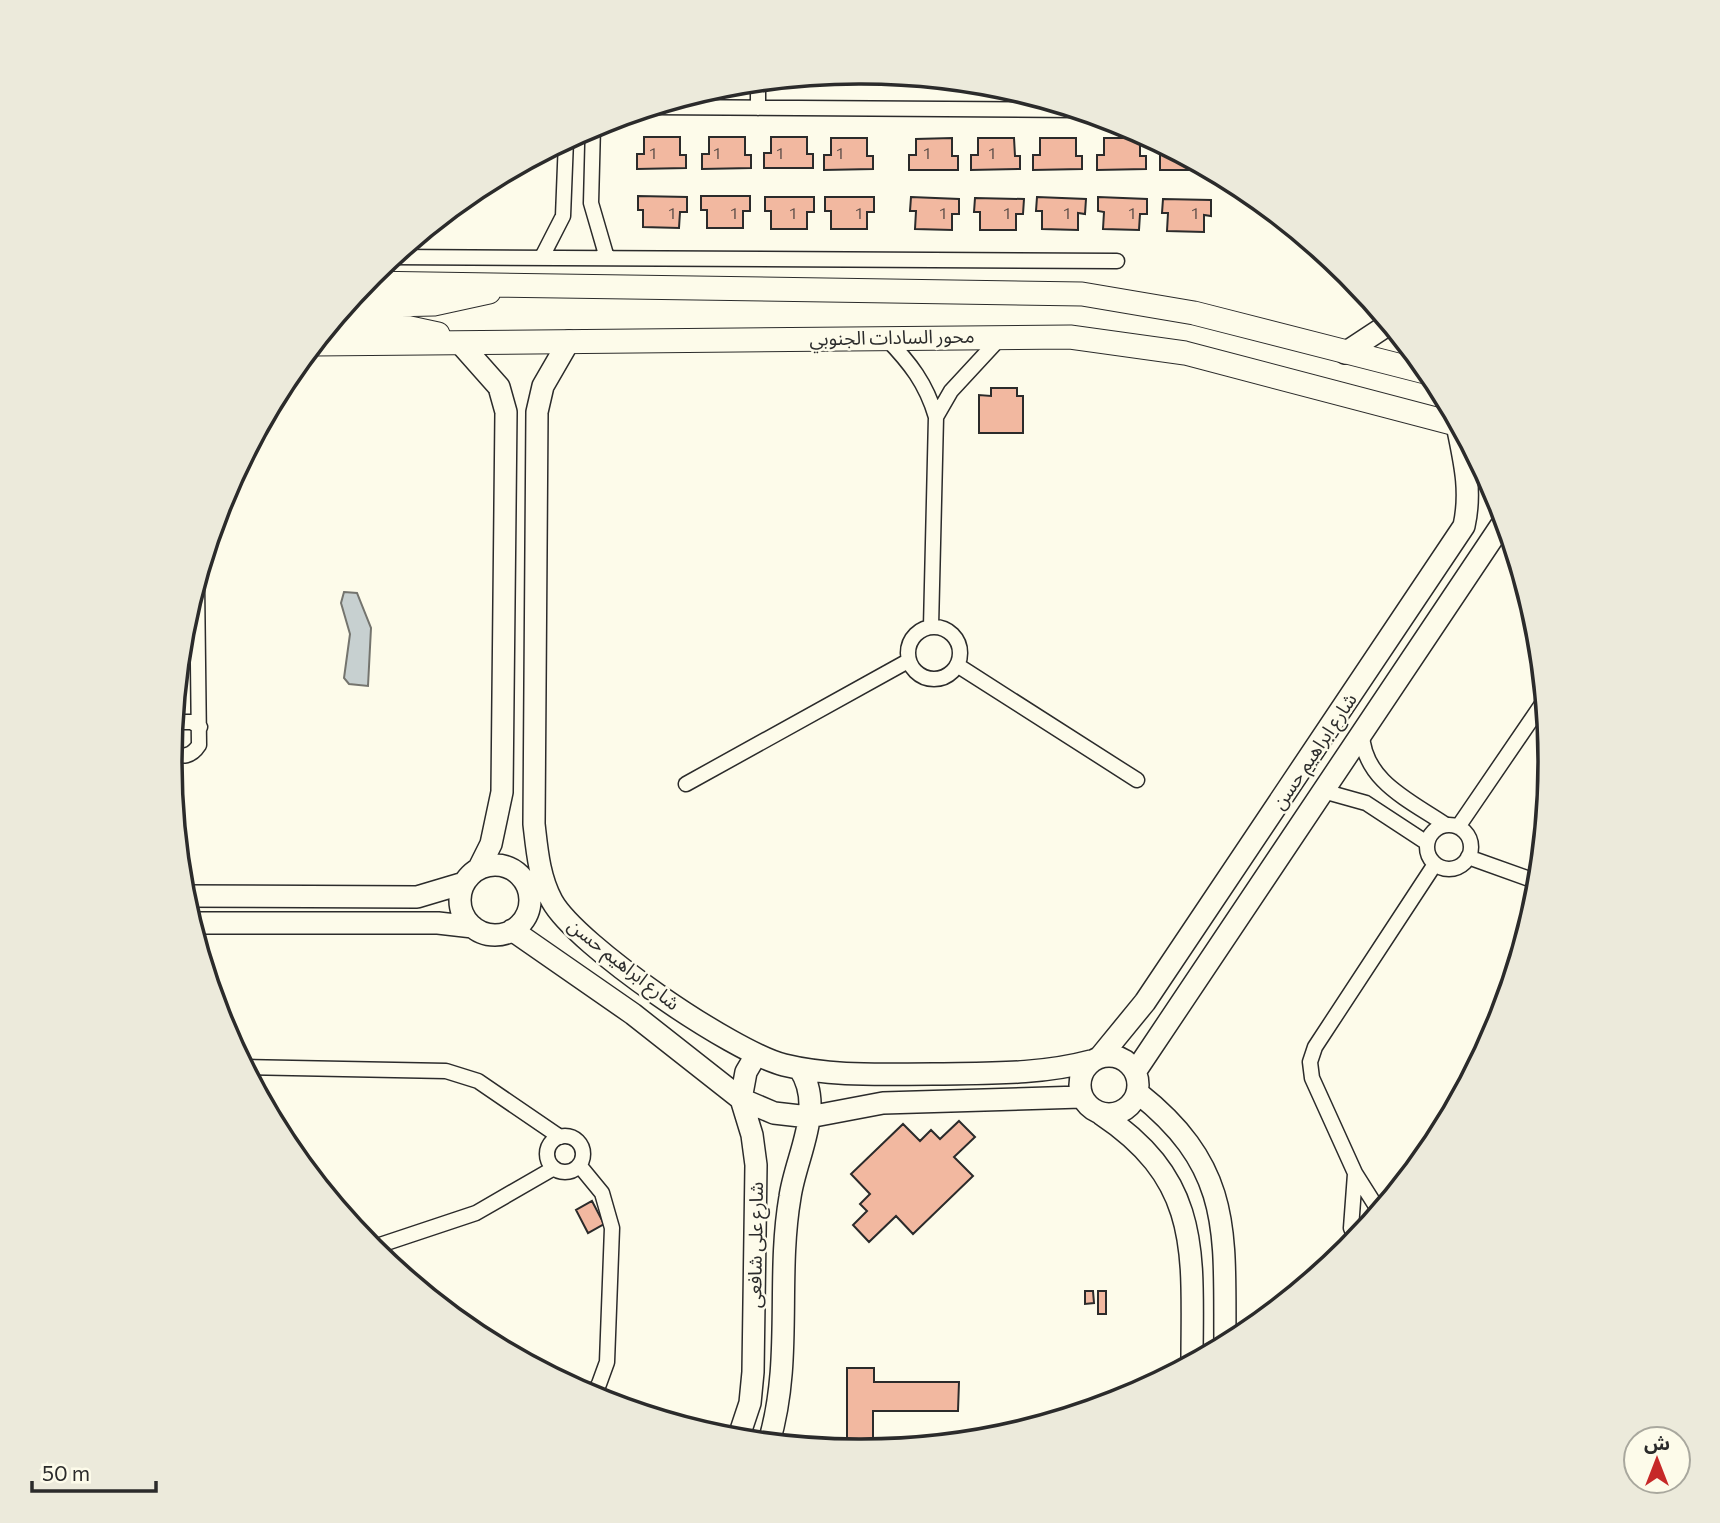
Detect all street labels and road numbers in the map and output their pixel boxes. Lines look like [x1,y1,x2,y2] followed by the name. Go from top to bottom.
[809,324,975,354] street label: محور السادات الجنوبي
[1266,688,1364,816] street label: شارع ابراهيم حسن
[561,913,685,1018] street label: شارع ابراهيم حسن
[742,1182,770,1308] street label: شارع على شافعى

